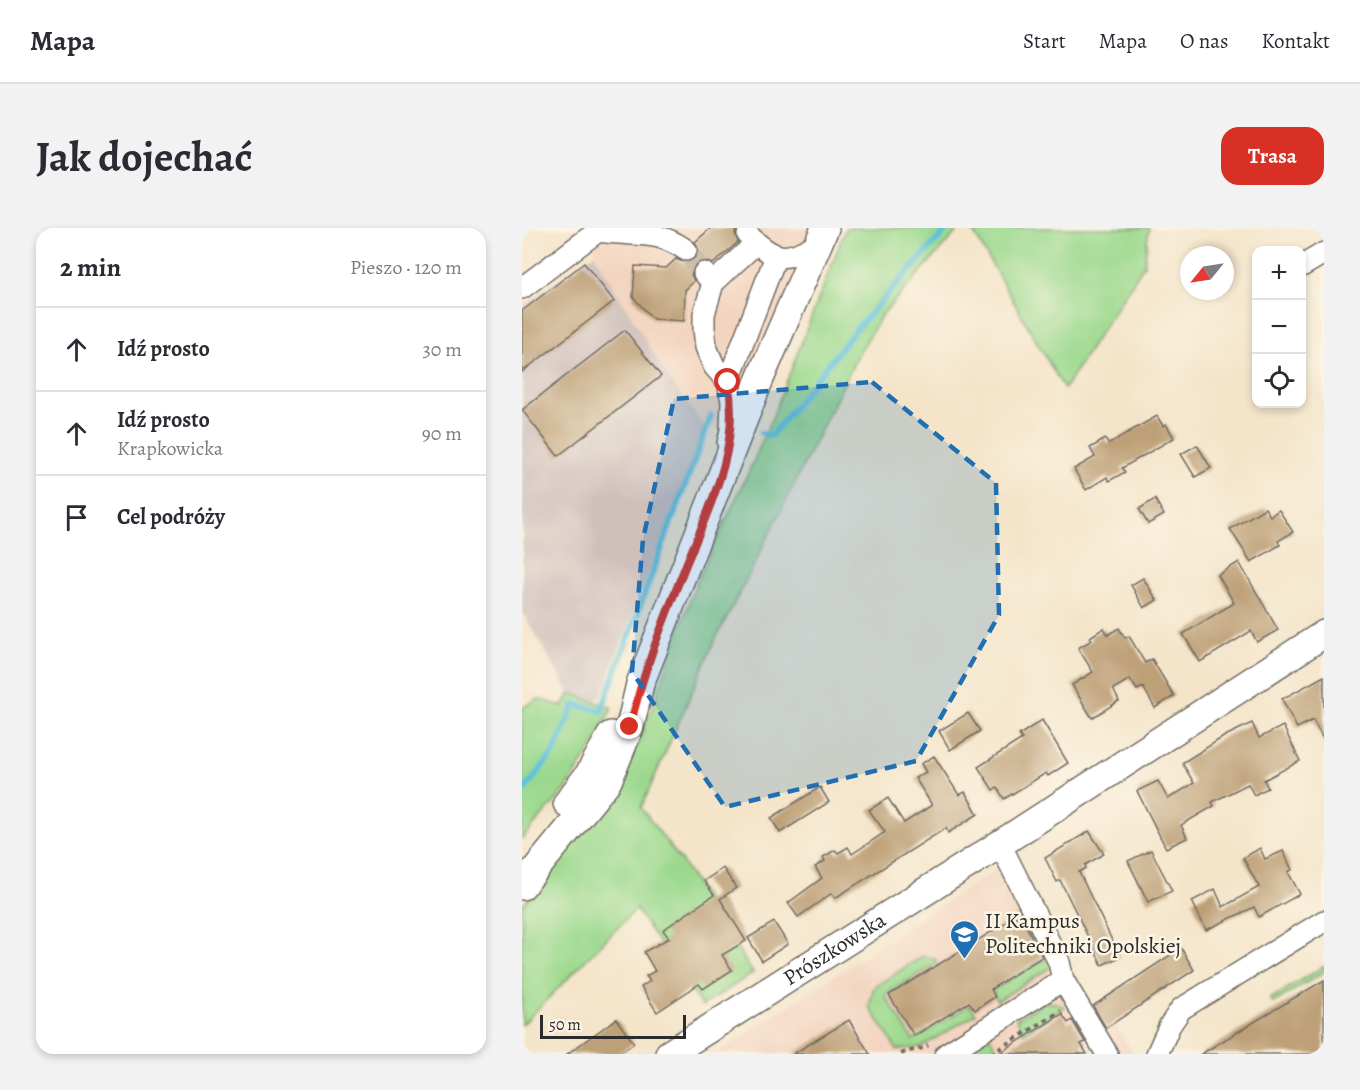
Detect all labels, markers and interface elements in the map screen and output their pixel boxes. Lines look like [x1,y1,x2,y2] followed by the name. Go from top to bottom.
[30,22,95,60] text: Mapa
[1023,27,1066,55] text: Start
[1099,27,1147,55] text: Mapa
[1180,27,1228,55] text: O nas
[1261,27,1330,55] text: Kontakt
[1221,127,1324,185] button: Trasa
[36,128,253,185] text: Jak dojechać
[1180,246,1234,300] north arrow
[1252,246,1306,408] map controls
[1252,246,1306,300] button: +
[60,250,121,285] text: 2 min
[350,254,462,281] text: Pieszo · 120 m
[1252,300,1306,354] button: −
[60,333,93,366] icon: ahead
[117,334,210,364] text: Idź prosto
[422,336,462,363] text: 30 m
[1252,354,1306,408] button: locate
[714,368,740,394] route start
[117,405,210,435] text: Idź prosto
[60,417,93,450] icon: ahead
[422,420,462,447] text: 90 m
[117,435,223,462] text: Krapkowicka
[60,501,93,534] icon: arrive
[117,502,225,532] text: Cel podróży
[616,713,642,739] route end
[777,905,892,993] street label: Prószkowska
[985,906,1181,961] place label: II Kampus Politechniki Opolskiej
[948,918,980,960] school or university icon: II Kampus Politechniki Opolskiej
[540,1012,686,1040] scale bar
[549,1014,581,1036] text: 50 m

